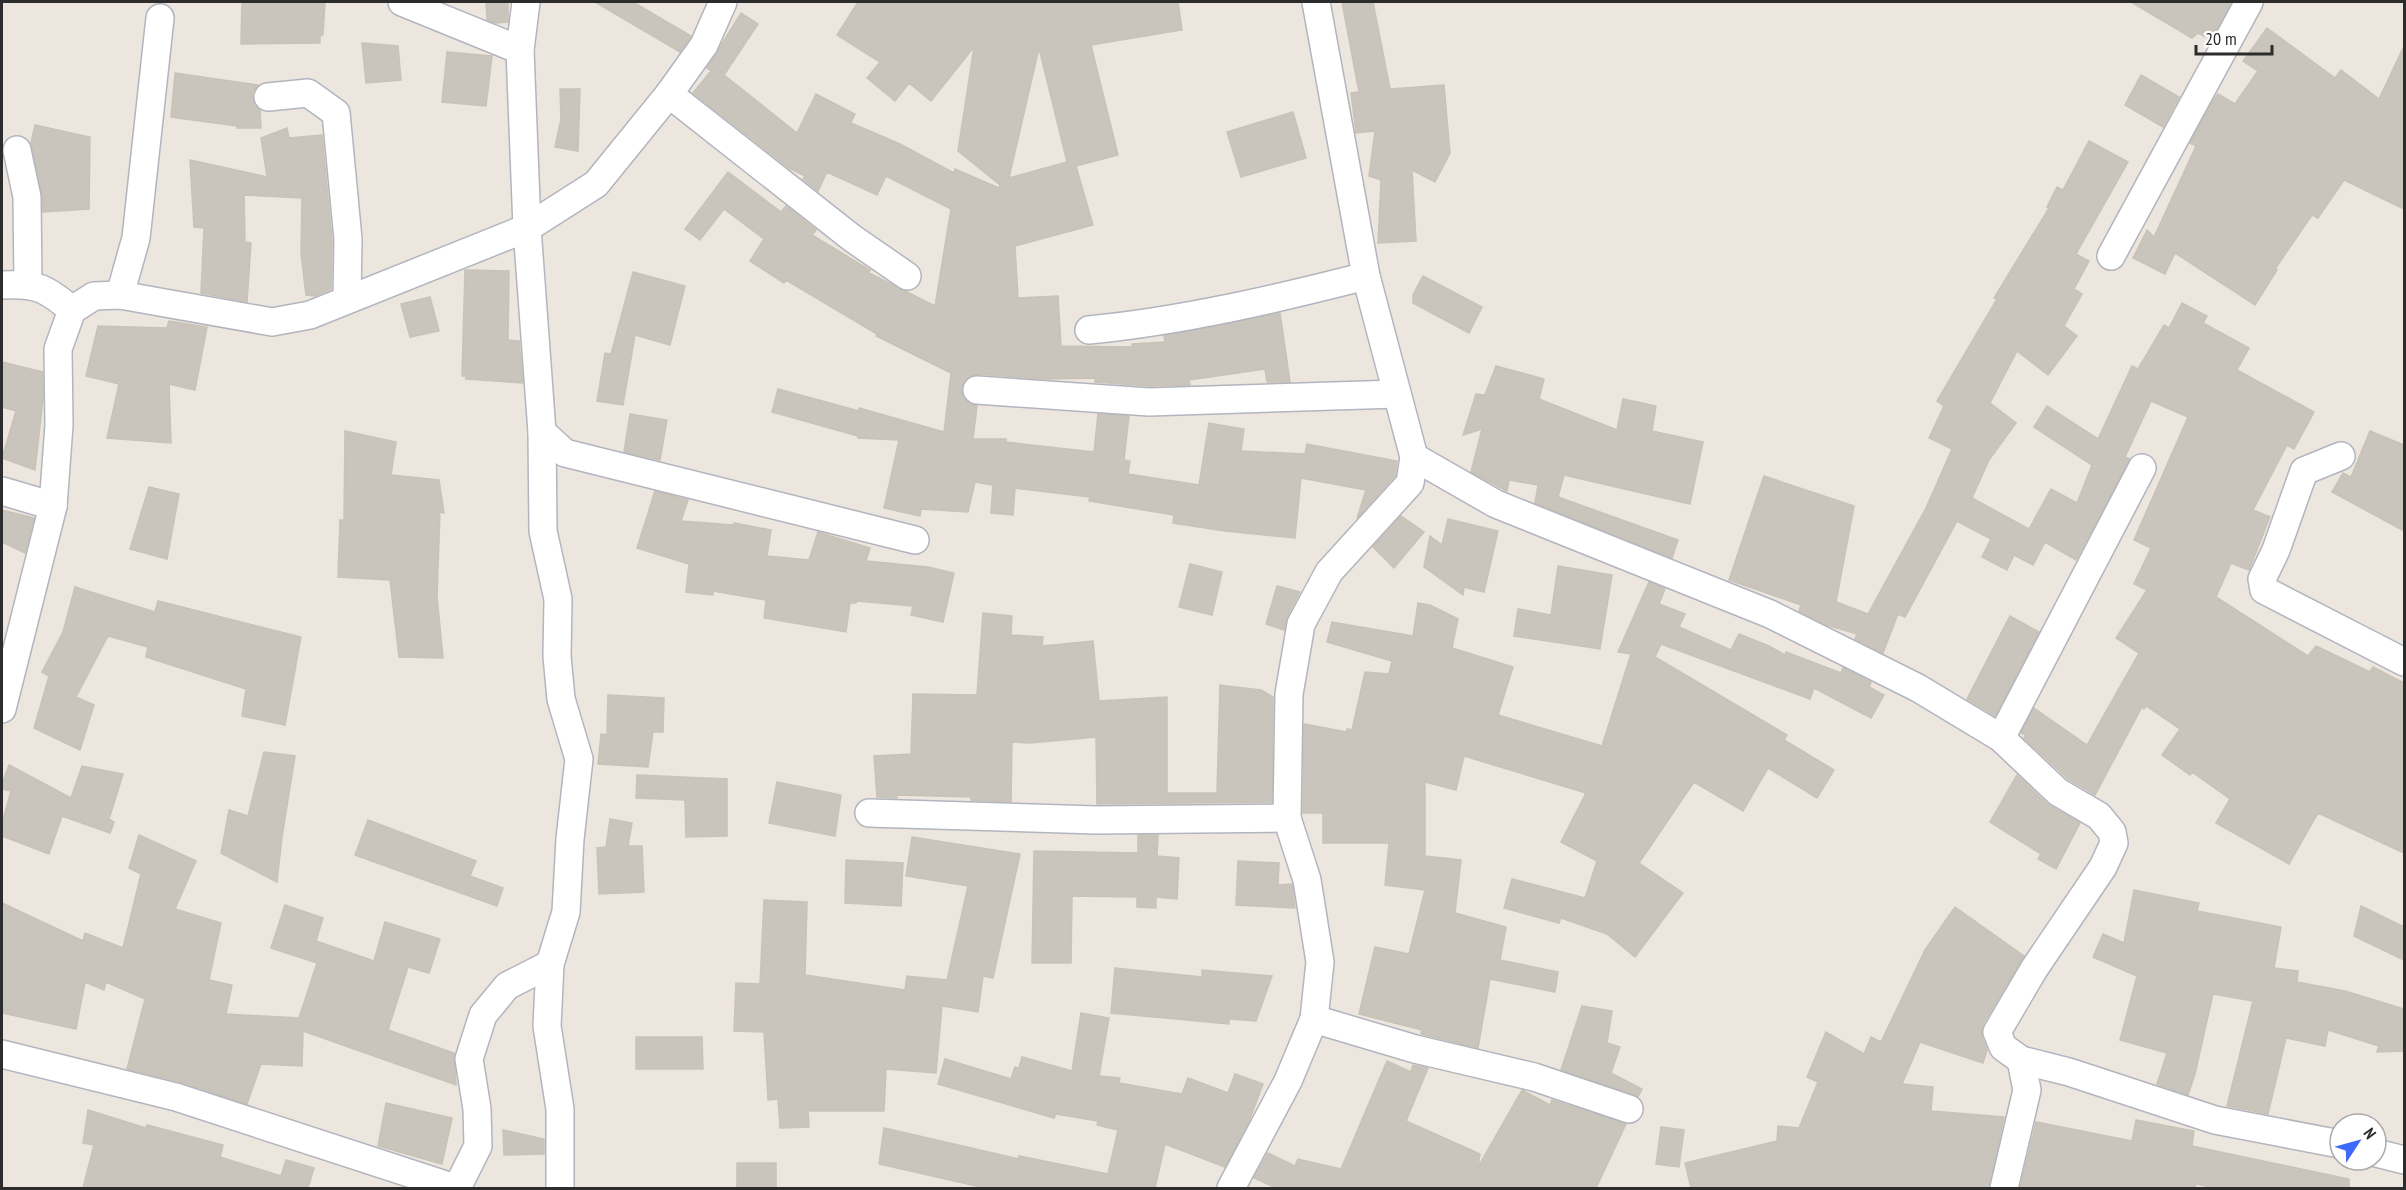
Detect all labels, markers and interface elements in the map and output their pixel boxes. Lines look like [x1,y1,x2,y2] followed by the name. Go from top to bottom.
[2196,18,2272,56] scale bar
[2205,27,2237,50] text: 20 m
[2328,1112,2388,1172] north arrow
[2360,1124,2381,1143] text: N

